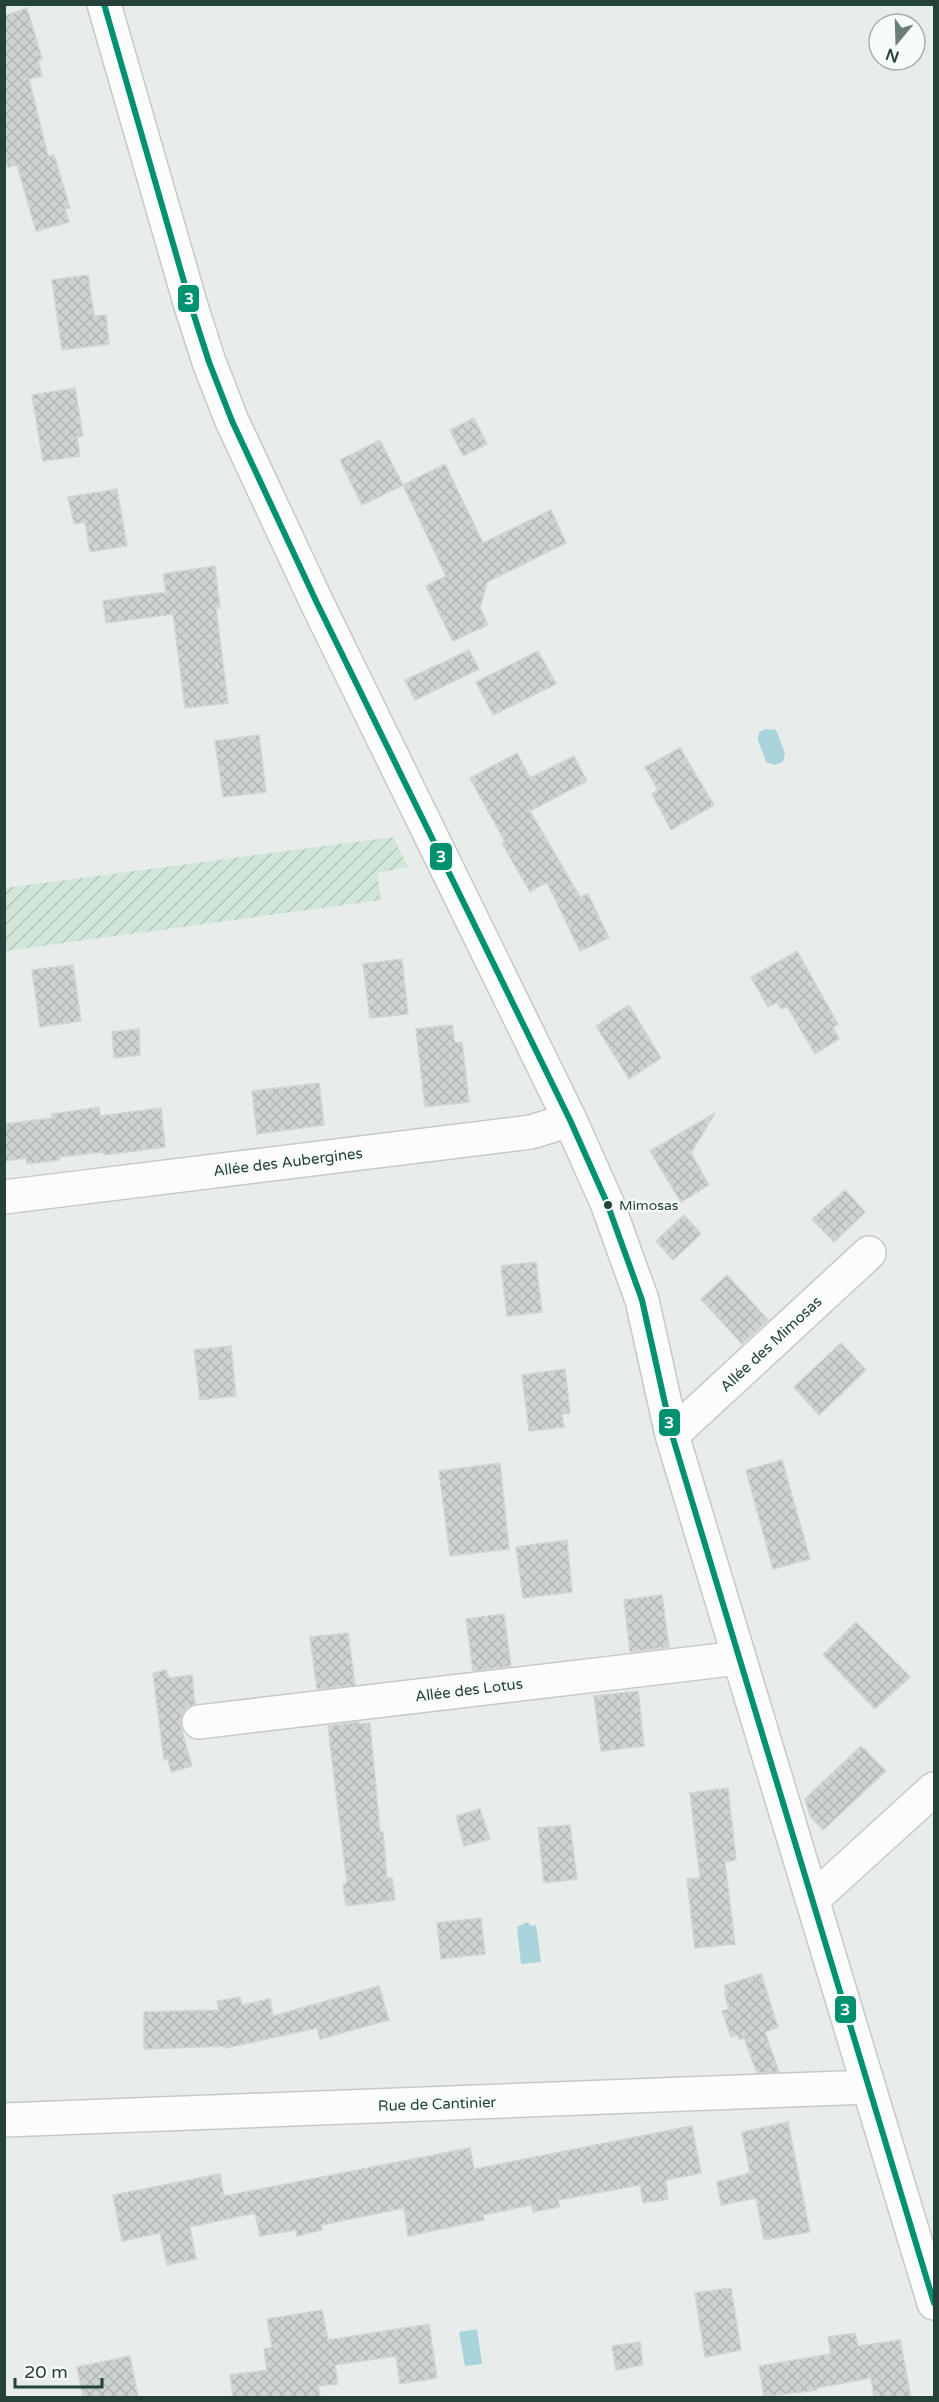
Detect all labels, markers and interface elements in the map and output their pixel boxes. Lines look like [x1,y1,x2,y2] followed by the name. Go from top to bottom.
[867,12,927,72] north arrow
[883,44,902,67] text: N
[177,284,200,313] line badge: 3
[184,289,194,309] text: 3
[429,842,453,871] line badge: 3
[436,847,446,867] text: 3
[212,1144,364,1180] street label: Allée des Aubergines
[619,1197,679,1214] place label: Mimosas
[602,1199,614,1211] marker: Mimosas
[716,1292,826,1396] street label: Allée des Mimosas
[658,1408,681,1437] line badge: 3
[664,1413,674,1433] text: 3
[414,1674,524,1706] street label: Allée des Lotus
[834,1995,857,2024] line badge: 3
[840,2000,850,2020] text: 3
[377,2093,497,2115] street label: Rue de Cantinier
[15,2351,102,2389] scale bar
[24,2361,68,2383] text: 20 m

